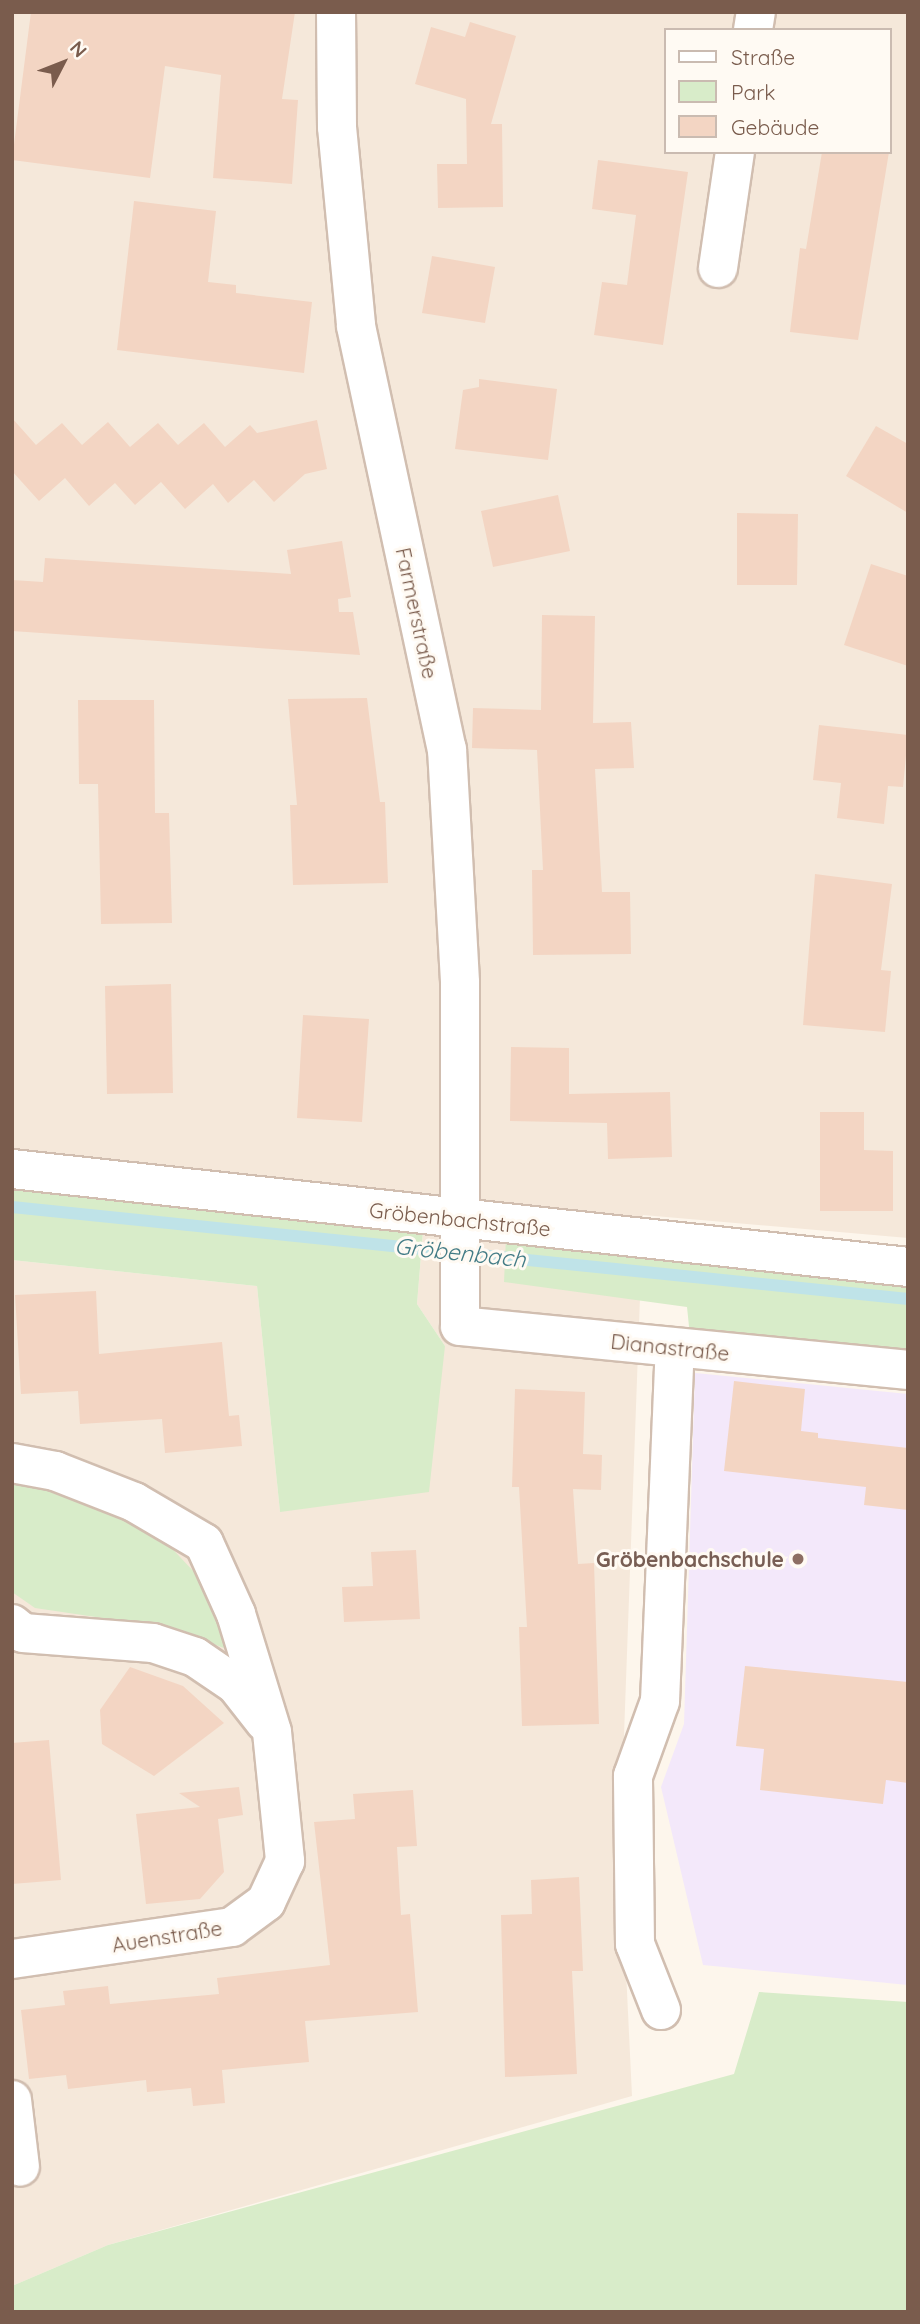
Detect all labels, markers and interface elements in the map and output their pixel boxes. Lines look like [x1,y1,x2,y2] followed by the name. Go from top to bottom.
[28,28,98,98] north arrow
[664,28,892,154] legend
[65,36,92,62] text: N
[731,44,795,70] text: Straße
[731,79,775,105] text: Park
[731,114,819,140] text: Gebäude
[391,545,443,681] street label: Farmerstraße
[368,1197,552,1241] street label: Gröbenbachstraße
[393,1232,527,1274] water label: Gröbenbach
[609,1328,731,1366] street label: Dianastraße
[596,1546,784,1572] place label: Gröbenbachschule
[790,1551,806,1567] marker: Gröbenbachschule
[110,1915,224,1957] street label: Auenstraße

